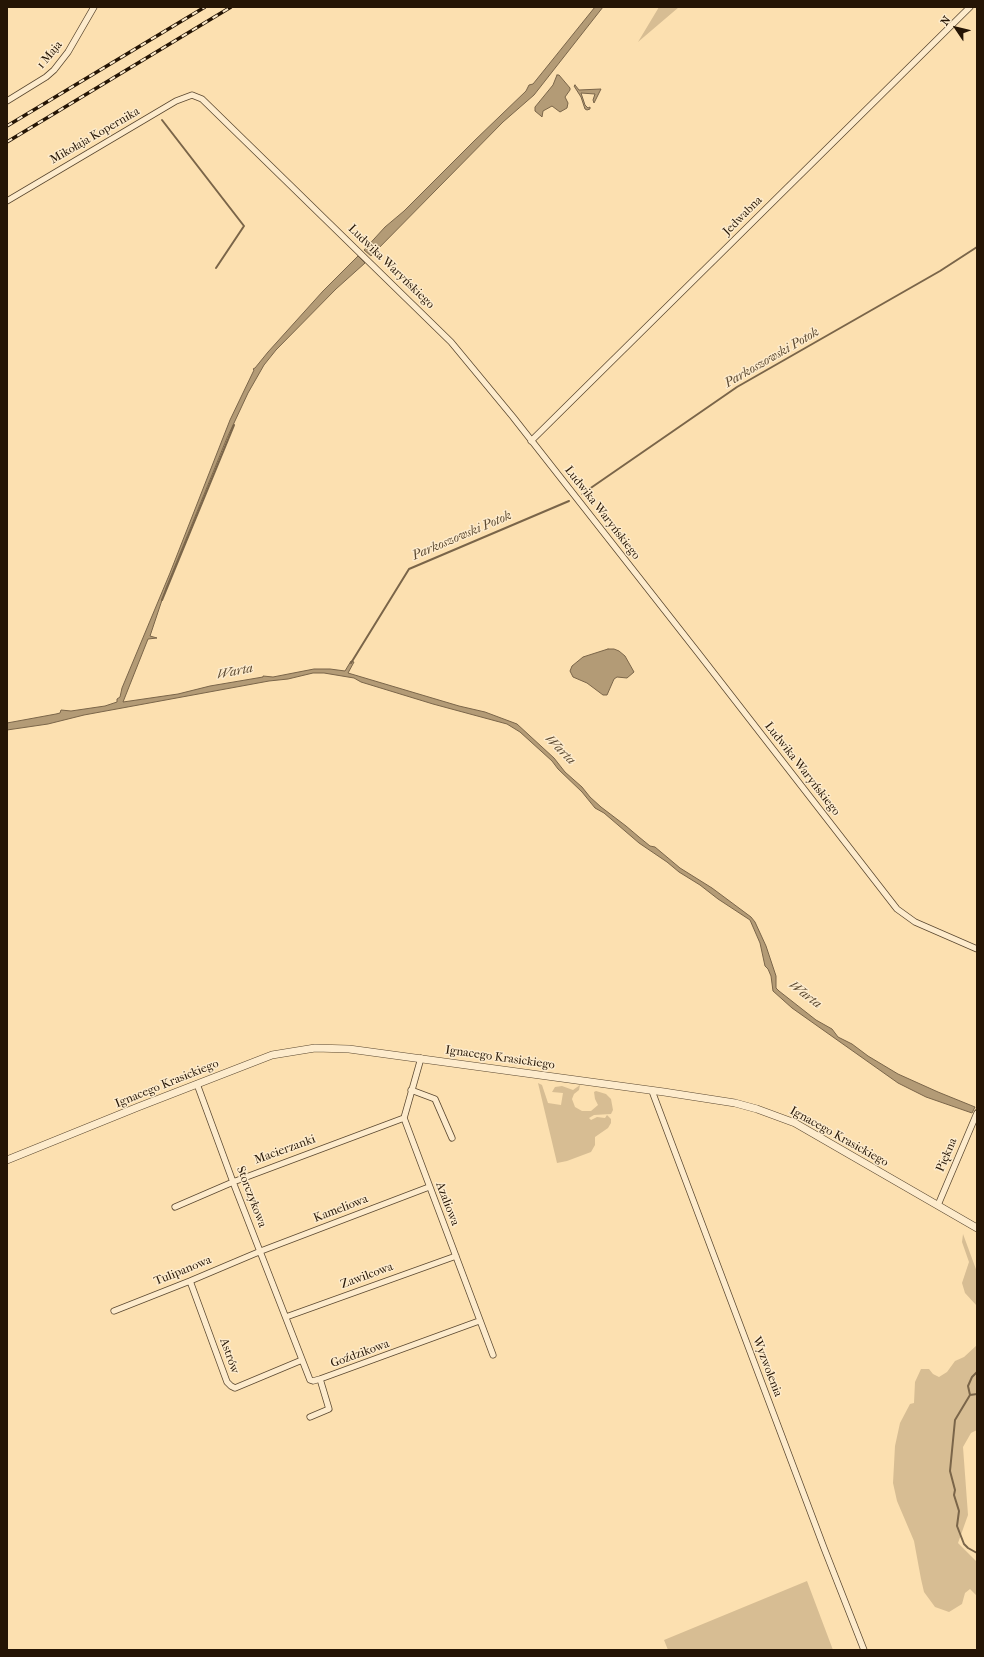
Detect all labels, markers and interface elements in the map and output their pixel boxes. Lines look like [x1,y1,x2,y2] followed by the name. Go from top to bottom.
[936,8,976,48] north arrow
[938,14,953,28] text: N
[34,38,66,72] street label: 1 Maja
[48,105,142,167] street label: Mikołaja Kopernika
[720,193,766,239] street label: Jedwabna
[345,222,437,312] street label: Ludwika Waryńskiego
[722,325,822,391] water label: Parkoszowski Potok
[561,463,643,563] street label: Ludwika Waryńskiego
[410,508,514,564] water label: Parkoszowski Potok
[216,661,254,683] water label: Warta
[761,719,843,819] street label: Ludwika Waryńskiego
[542,732,578,768] water label: Warta
[786,978,824,1012] water label: Warta
[444,1043,556,1073] street label: Ignacego Krasickiego
[113,1057,221,1111] street label: Ignacego Krasickiego
[787,1104,891,1170] street label: Ignacego Krasickiego
[253,1132,317,1168] street label: Macierzanki
[933,1136,961,1174] street label: Piękna
[233,1164,269,1230] street label: Storczykowa
[432,1180,462,1228] street label: Azaliowa
[312,1192,370,1226] street label: Kameliowa
[152,1253,214,1289] street label: Tulipanowa
[339,1260,395,1292] street label: Zawilcowa
[749,1335,785,1399] street label: Wyzwolenia
[216,1336,242,1376] street label: Astrów
[329,1337,391,1371] street label: Goździkowa

